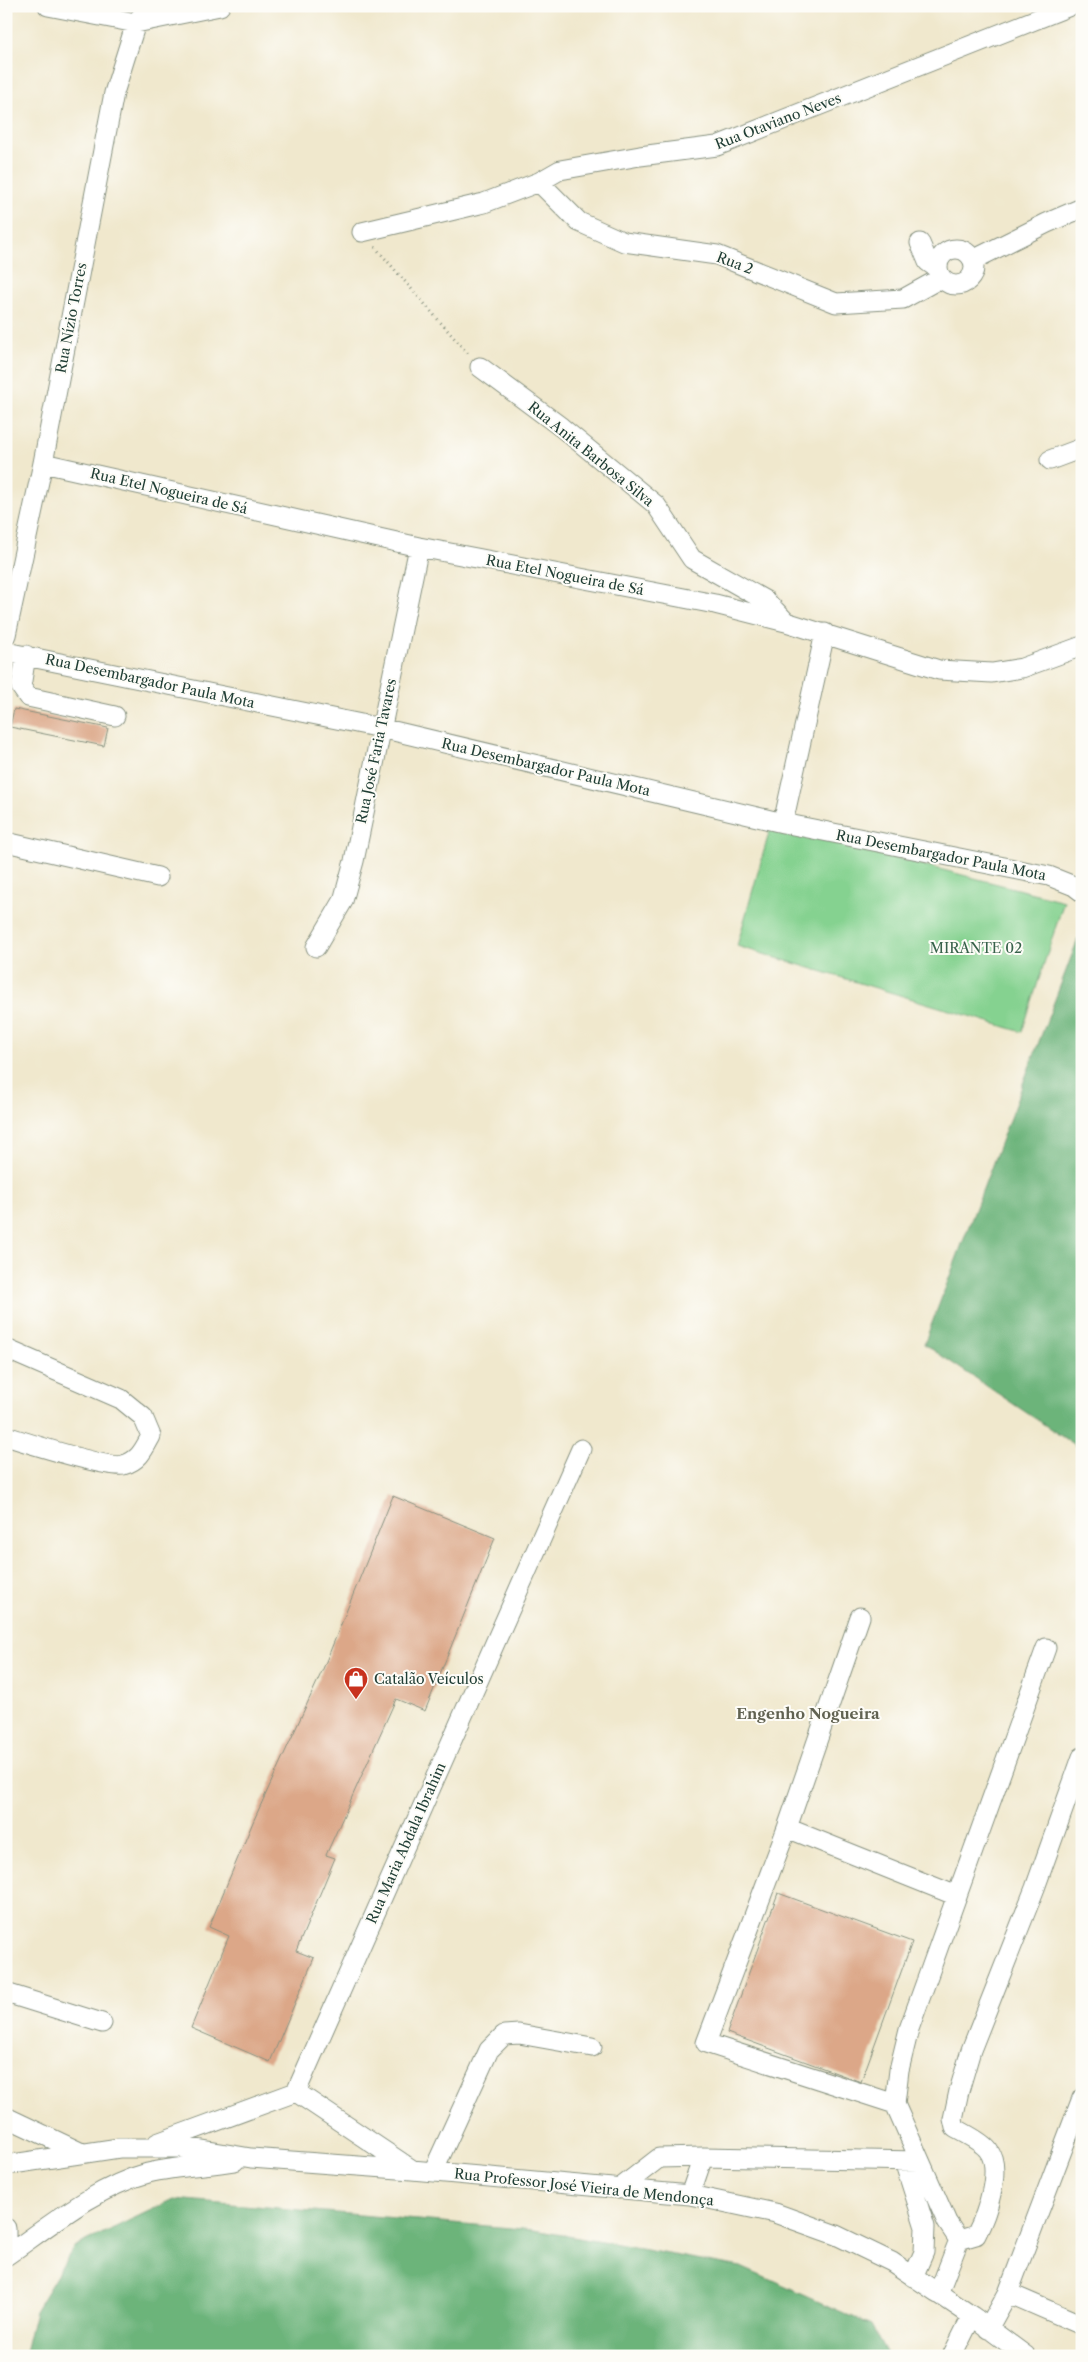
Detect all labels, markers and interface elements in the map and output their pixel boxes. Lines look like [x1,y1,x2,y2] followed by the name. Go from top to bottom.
[712,89,844,153] street label: Rua Otaviano Neves
[714,248,756,278] street label: Rua 2
[51,261,91,375] street label: Rua Nízio Torres
[524,398,658,511] street label: Rua Anita Barbosa Silva
[89,464,250,518] street label: Rua Etel Nogueira de Sá
[484,551,646,599] street label: Rua Etel Nogueira de Sá
[44,650,257,712] street label: Rua Desembargador Paula Mota
[352,677,400,825] street label: Rua José Faria Tavares
[440,734,653,800] street label: Rua Desembargador Paula Mota
[834,826,1048,884] street label: Rua Desembargador Paula Mota
[930,939,1022,957] park label: MIRANTE 02
[343,1666,369,1700] shop icon: Catalão Veículos
[374,1670,484,1688] place label: Catalão Veículos
[736,1704,880,1723] district label: Engenho Nogueira
[362,1760,450,1926] street label: Rua Maria Abdala Ibrahim
[453,2164,715,2210] street label: Rua Professor José Vieira de Mendonça

